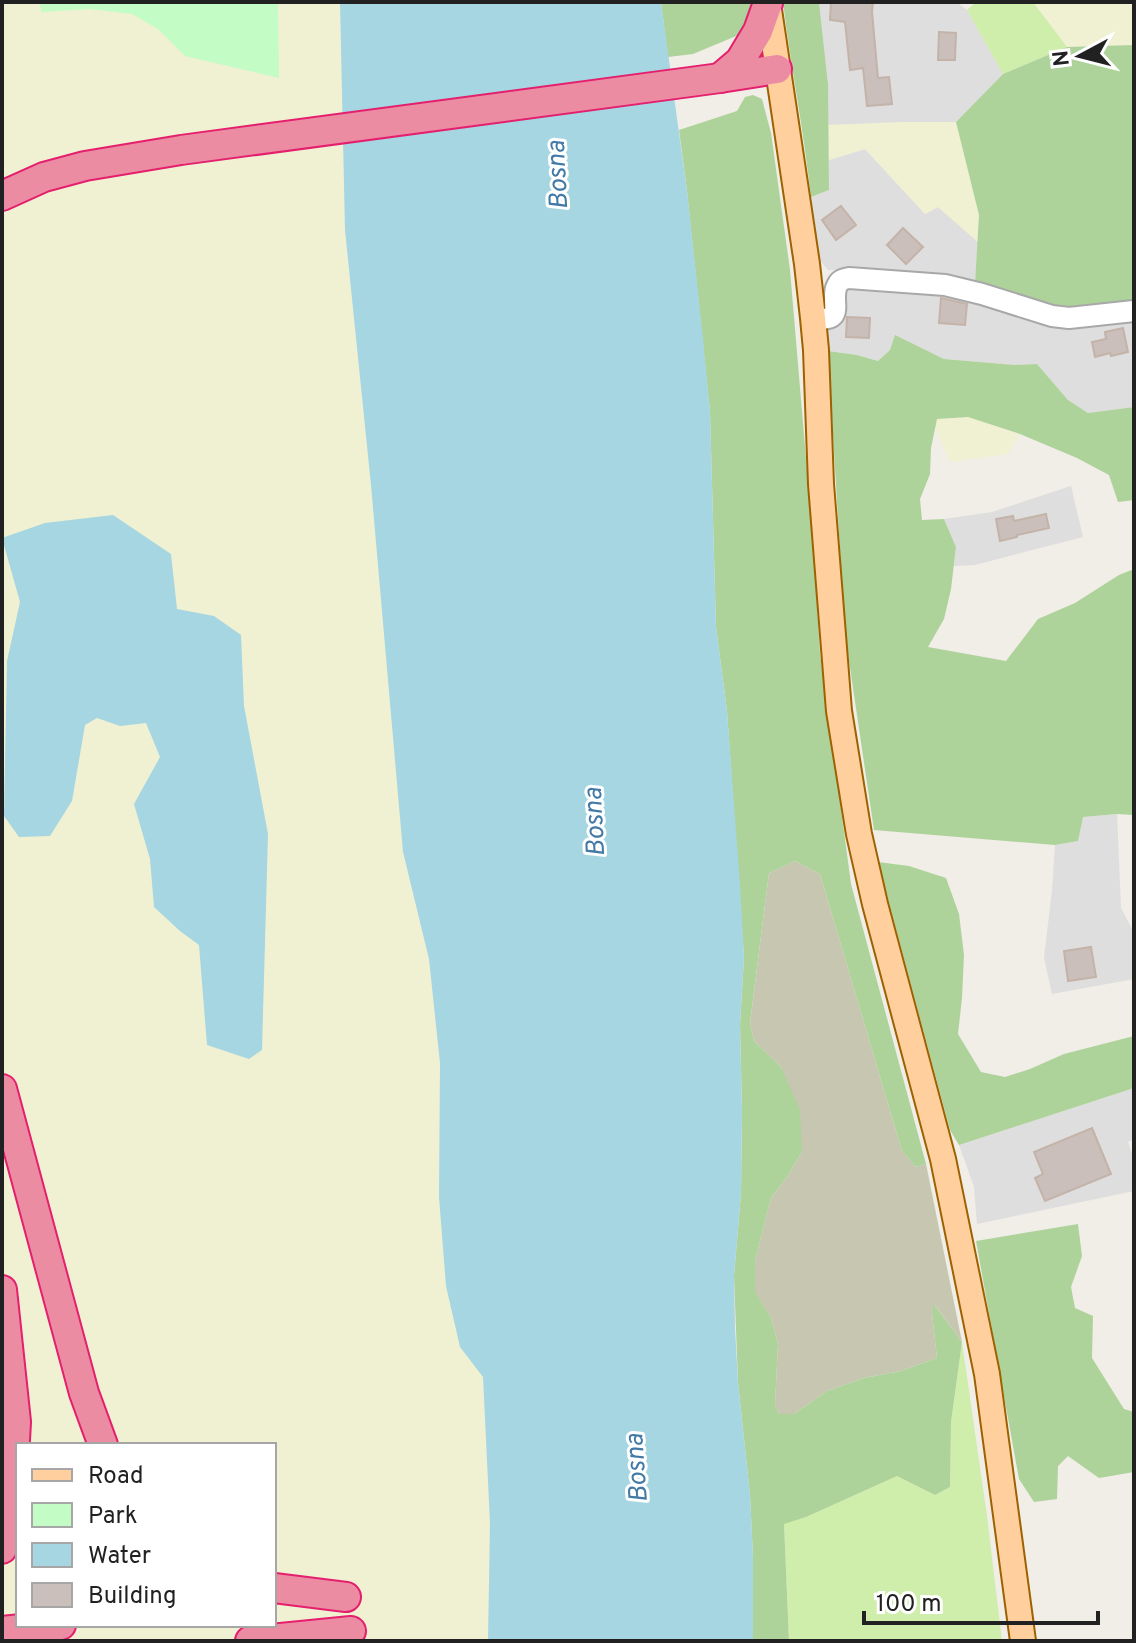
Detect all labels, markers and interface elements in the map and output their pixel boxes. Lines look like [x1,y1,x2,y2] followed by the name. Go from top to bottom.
[1040,16,1120,96] north arrow
[1048,49,1077,68] text: N
[541,139,577,210] water label: Bosna
[578,786,614,857] water label: Bosna
[619,1432,657,1504] water label: Bosna
[16,1443,276,1627] legend
[88,1462,144,1492] text: Road
[88,1502,138,1532] text: Park
[88,1542,151,1572] text: Water
[864,1575,1098,1625] scale bar
[88,1582,177,1612] text: Building
[876,1590,942,1620] text: 100 m

